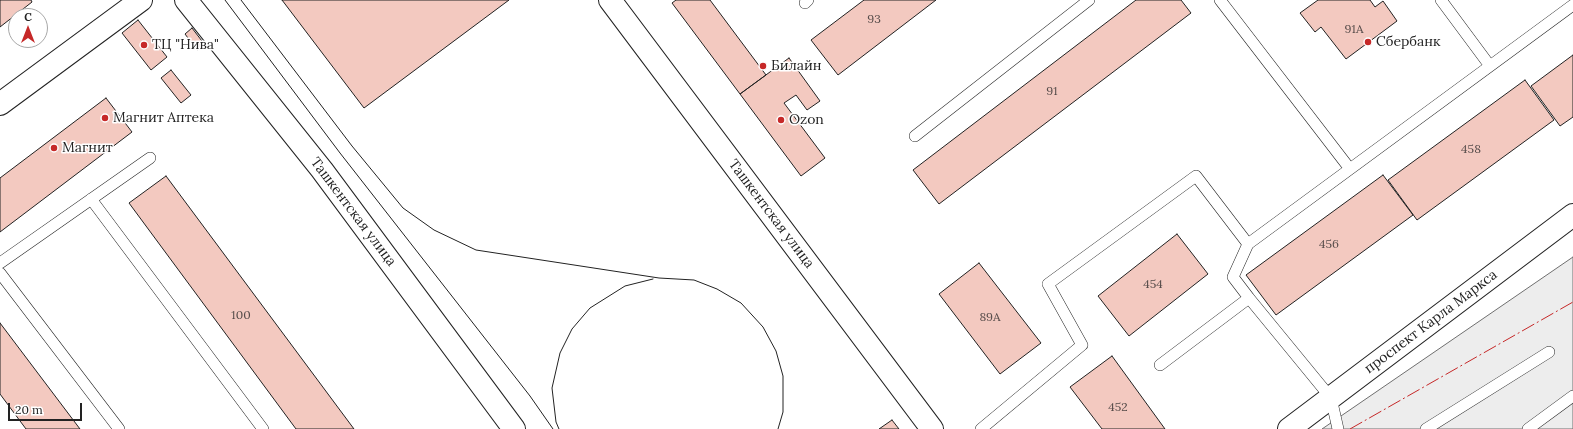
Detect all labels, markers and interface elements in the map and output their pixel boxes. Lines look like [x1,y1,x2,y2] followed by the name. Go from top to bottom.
[8,8,48,48] north arrow
[24,10,32,24] text: С
[867,13,881,27] house number: 93
[1345,23,1363,37] house number: 91А
[1376,34,1440,50] place label: Сбербанк
[152,37,219,53] place label: ТЦ "Нива"
[1363,37,1373,47] marker: Сбербанк
[139,40,149,50] marker: ТЦ "Нива"
[771,58,821,74] place label: Билайн
[758,61,768,71] marker: Билайн
[1046,85,1058,99] house number: 91
[113,110,214,126] place label: Магнит Аптека
[789,112,824,128] place label: Ozon
[100,113,110,123] marker: Магнит Аптека
[776,115,786,125] marker: Ozon
[62,140,113,156] place label: Магнит
[49,143,59,153] marker: Магнит
[1461,143,1481,157] house number: 458
[307,154,399,270] street label: Ташкентская улица
[725,156,817,272] street label: Ташкентская улица
[1319,238,1339,252] house number: 456
[1361,267,1501,377] street label: проспект Карла Маркса
[1143,278,1163,292] house number: 454
[231,309,251,323] house number: 100
[979,311,1001,325] house number: 89А
[10,395,84,421] scale bar
[1108,401,1128,415] house number: 452
[15,402,43,417] text: 20 m

